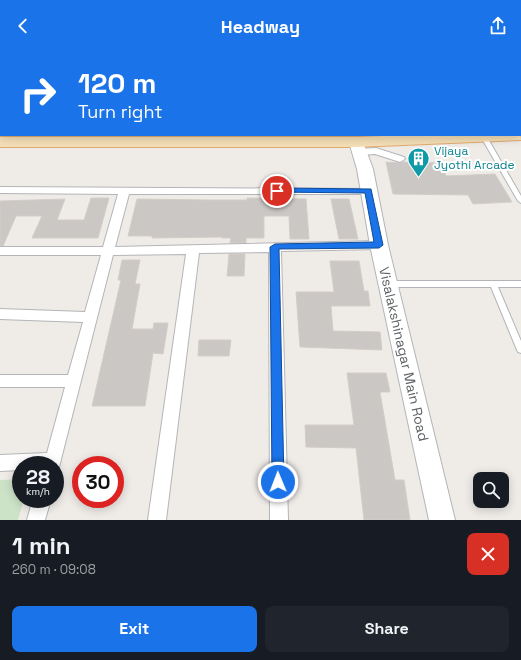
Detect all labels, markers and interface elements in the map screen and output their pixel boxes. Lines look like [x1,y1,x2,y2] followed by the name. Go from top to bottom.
[12,15,34,37] icon: back
[221,15,300,38] text: Headway
[487,15,509,37] icon: share
[78,65,156,101] text: 120 m
[12,68,64,120] icon: right
[78,100,162,123] text: Turn right
[434,143,515,173] place label: Vijaya Jyothi Arcade
[405,145,431,178] building icon: Vijaya Jyothi Arcade
[260,174,294,208] pin
[266,180,288,202] icon: arrive
[375,265,433,443] street label: Visalakshinagar Main Road
[72,456,124,508] speed limit sign: 30
[257,461,299,503] position arrow
[26,464,50,490] text: 28
[473,472,509,508] map controls
[473,472,509,508] button: search
[26,485,50,498] text: km/h
[12,530,71,561] text: 1 min
[467,533,509,575] button: close
[12,561,96,578] text: 260 m · 09:08
[12,606,257,652] button: Exit
[265,606,509,652] button: Share

